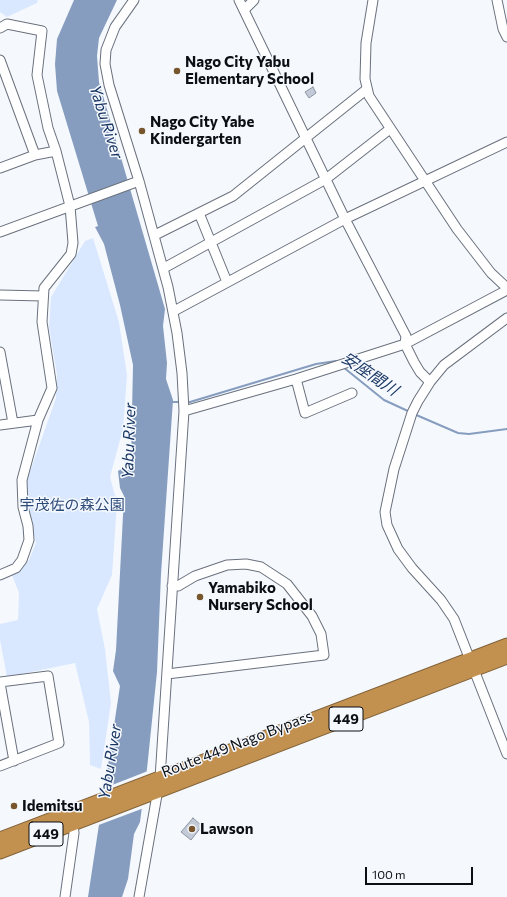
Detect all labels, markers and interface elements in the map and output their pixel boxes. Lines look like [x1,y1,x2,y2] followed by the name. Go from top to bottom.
[185,53,314,88] place label: Nago City Yabu Elementary School
[172,66,182,76] marker: Nago City Yabu Elementary School
[85,83,127,161] water label: Yabu River
[150,113,254,148] place label: Nago City Yabe Kindergarten
[137,126,147,136] marker: Nago City Yabe Kindergarten
[338,348,402,400] water label: 安座間川
[118,403,140,479] water label: Yabu River
[20,496,124,514] park label: 宇茂佐の森公園
[208,579,313,614] place label: Yamabiko Nursery School
[195,592,205,602] marker: Yamabiko Nursery School
[159,707,315,781] street label: Route 449 Nago Bypass
[329,707,363,731] road number: 449
[95,723,125,801] water label: Yabu River
[22,797,83,815] place label: Idemitsu
[9,801,19,811] marker: Idemitsu
[200,820,253,838] place label: Lawson
[29,822,63,846] road number: 449
[187,824,197,834] marker: Lawson
[367,859,475,885] scale bar
[372,867,406,881] text: 100 m

